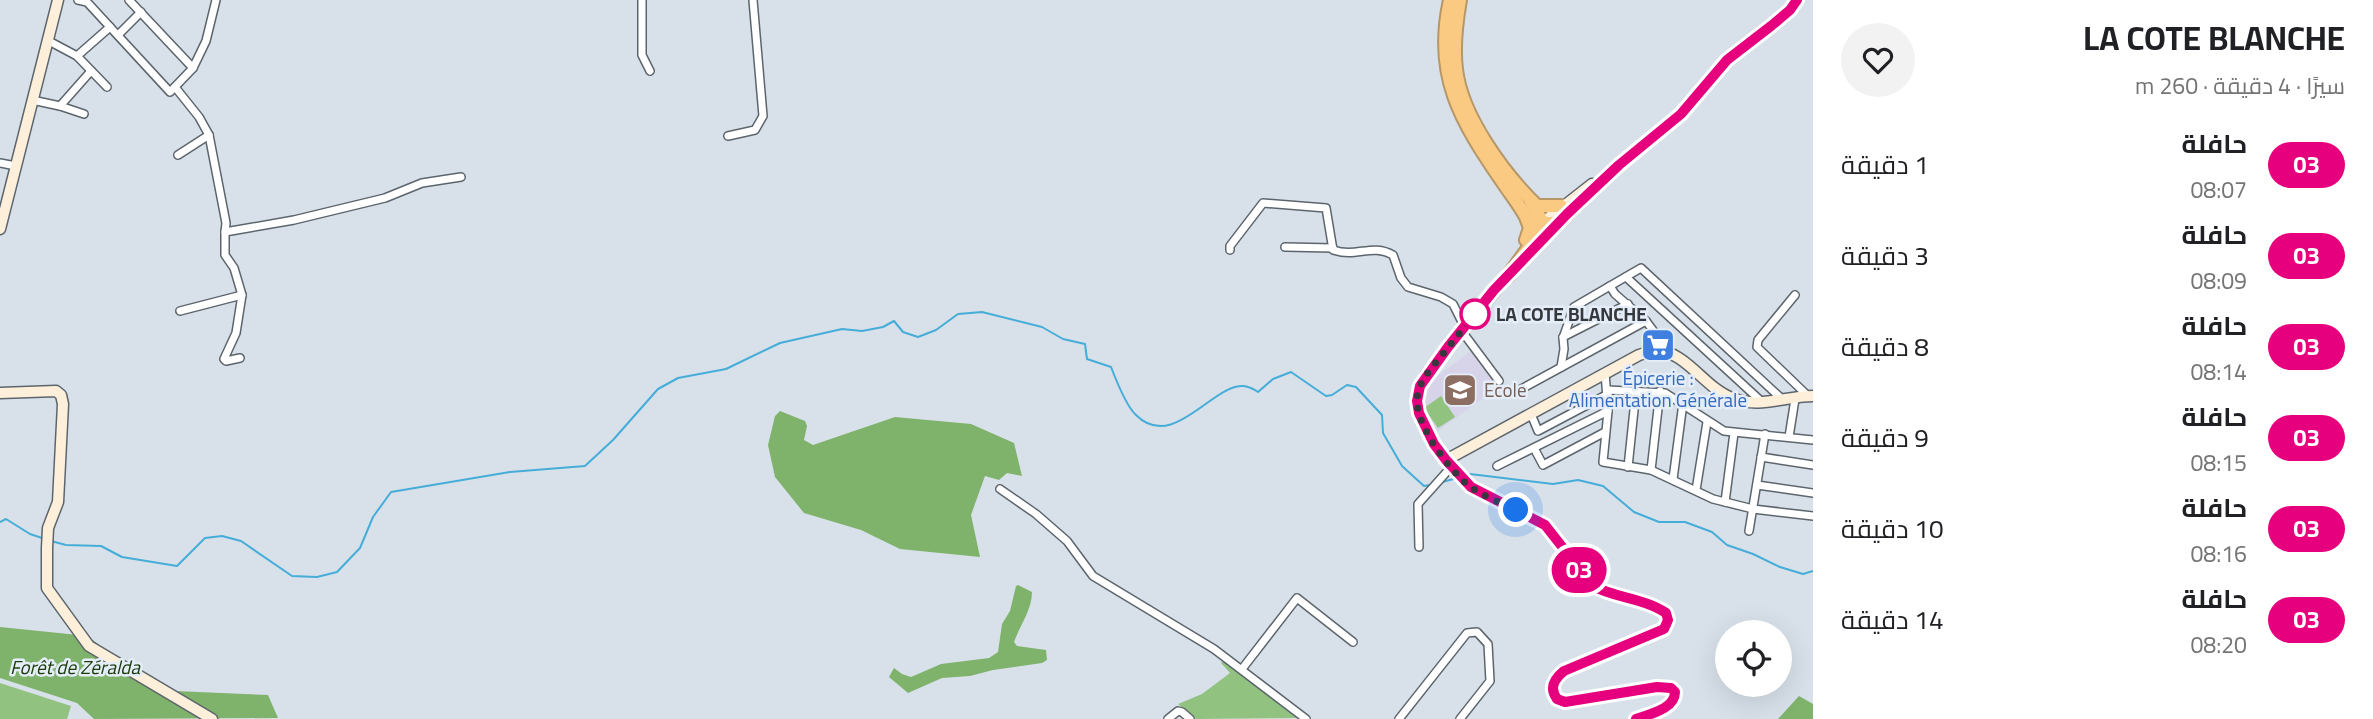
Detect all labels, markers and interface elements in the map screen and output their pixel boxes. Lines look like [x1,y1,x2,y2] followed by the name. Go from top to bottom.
[2083,7,2345,69] text: LA COTE BLANCHE
[1841,23,1915,97] button: heart
[2135,64,2345,107] text: سيرًا · 4 دقيقة · 260 m
[2182,119,2247,168] text: حافلة
[1841,140,1929,189] text: 1 دقيقة
[2293,142,2320,187] text: 03
[2190,168,2247,211] text: 08:07
[2182,210,2247,259] text: حافلة
[1841,231,1929,280] text: 3 دقيقة
[2293,233,2320,278] text: 03
[2190,259,2247,302] text: 08:09
[1496,296,1647,332] place label: LA COTE BLANCHE
[1460,299,1490,329] marker: LA COTE BLANCHE
[2182,301,2247,350] text: حافلة
[1841,322,1929,371] text: 8 دقيقة
[2293,324,2320,369] text: 03
[1639,326,1677,364] supermarket icon: Épicerie : Alimentation Générale
[2190,350,2247,393] text: 08:14
[1569,360,1747,418] place label: Épicerie : Alimentation Générale
[1441,371,1479,409] school or university icon: Ecole
[1484,372,1527,408] place label: Ecole
[2182,392,2247,441] text: حافلة
[1841,413,1929,462] text: 9 دقيقة
[2293,415,2320,460] text: 03
[2190,441,2247,484] text: 08:15
[2182,483,2247,532] text: حافلة
[1498,492,1533,527] your location
[1841,504,1943,553] text: 10 دقيقة
[2293,506,2320,551] text: 03
[2190,532,2247,575] text: 08:16
[1548,547,1610,593] line badge: 03
[1566,547,1592,592] text: 03
[2182,574,2247,623] text: حافلة
[1841,595,1943,644] text: 14 دقيقة
[2293,597,2320,642] text: 03
[1715,620,1792,697] map controls
[1715,620,1792,697] button: locate
[2190,623,2247,666] text: 08:20
[10,649,141,685] park label: Forêt de Zéralda

